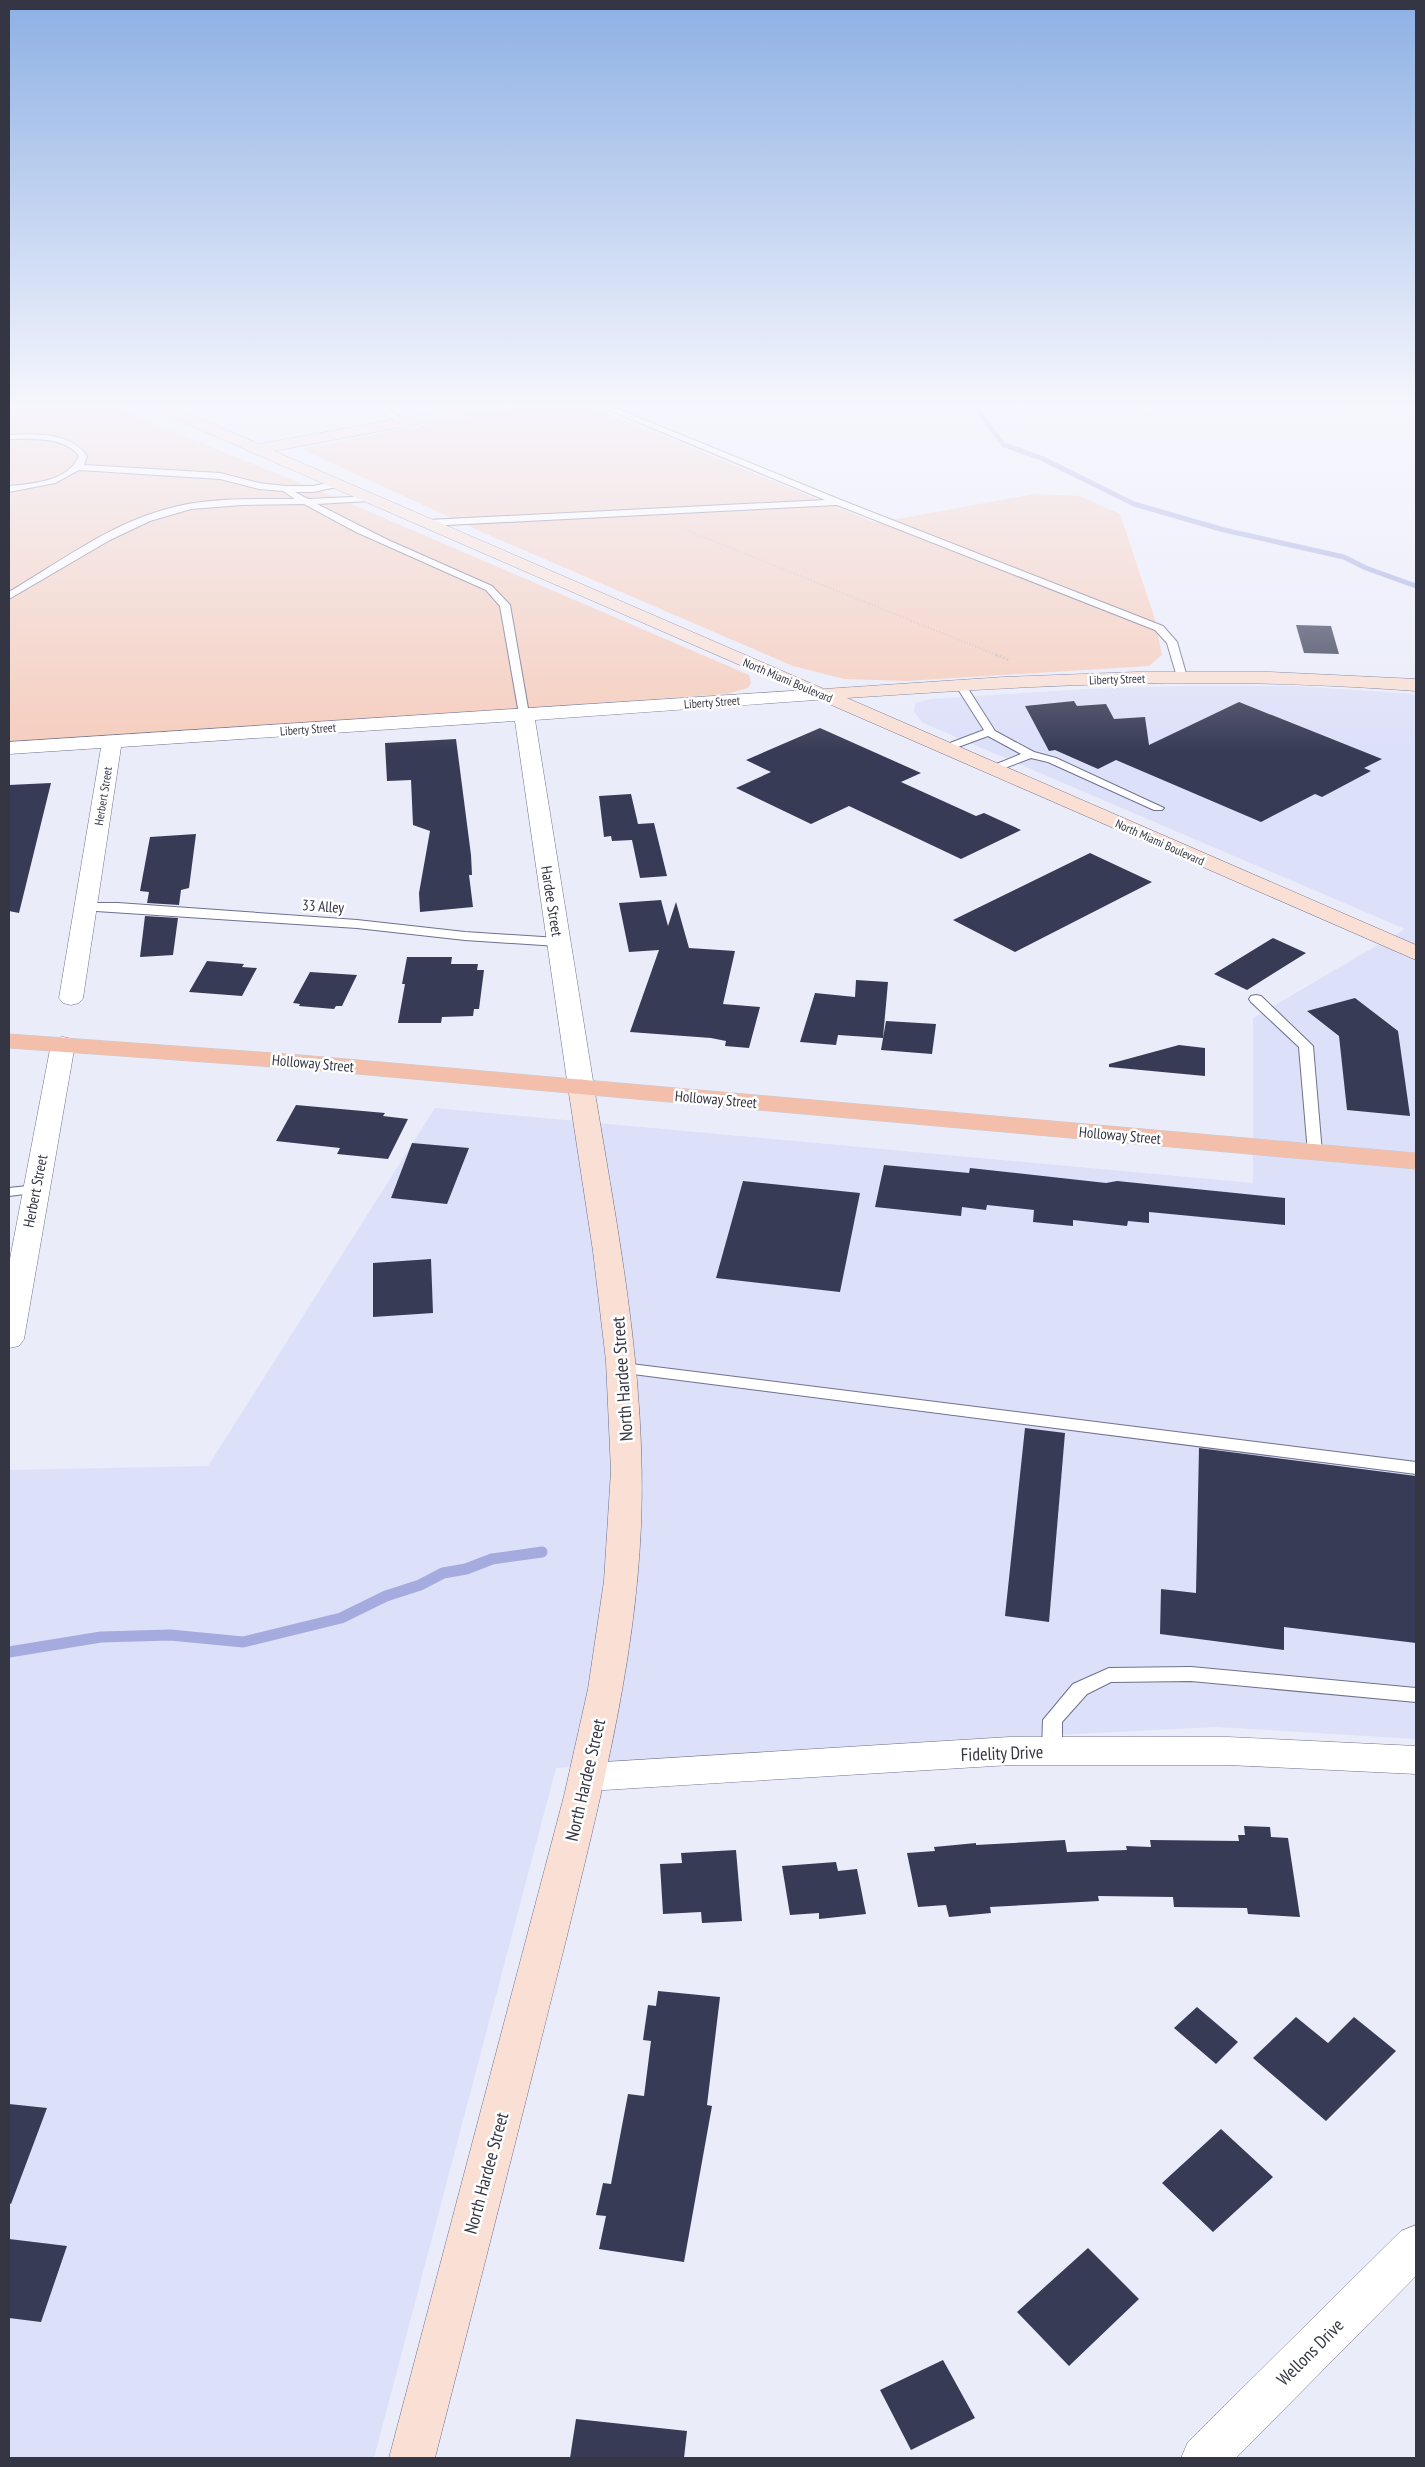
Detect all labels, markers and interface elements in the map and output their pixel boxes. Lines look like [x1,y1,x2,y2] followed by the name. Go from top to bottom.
[741,654,835,706] street label: North Miami Boulevard
[1089,671,1146,687] street label: Liberty Street
[683,693,741,711] street label: Liberty Street
[279,720,337,738] street label: Liberty Street
[91,765,115,826] street label: Herbert Street
[1113,816,1207,868] street label: North Miami Boulevard
[537,864,567,938] street label: Hardee Street
[301,895,345,917] street label: 33 Alley
[271,1050,355,1076] street label: Holloway Street
[674,1086,758,1112] street label: Holloway Street
[1078,1122,1162,1148] street label: Holloway Street
[19,1153,51,1229] street label: Herbert Street
[606,1316,638,1442] street label: North Hardee Street
[560,1717,610,1843] street label: North Hardee Street
[960,1740,1044,1766] street label: Fidelity Drive
[459,2110,513,2236] street label: North Hardee Street
[1272,2314,1348,2390] street label: Wellons Drive

